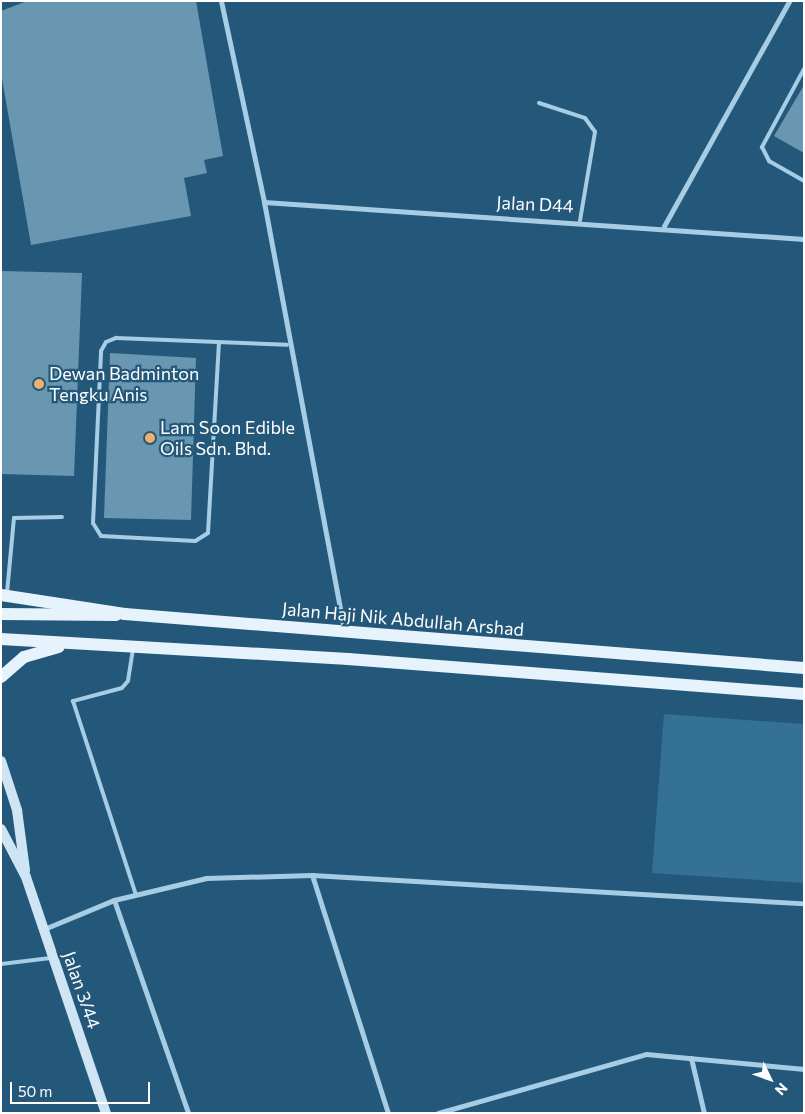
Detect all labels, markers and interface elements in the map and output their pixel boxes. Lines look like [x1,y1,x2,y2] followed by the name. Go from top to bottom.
[496,191,574,217] street label: Jalan D44
[49,363,199,406] place label: Dewan Badminton Tengku Anis
[33,378,45,390] marker: Dewan Badminton Tengku Anis
[160,417,295,459] place label: Lam Soon Edible Oils Sdn. Bhd.
[144,432,156,444] marker: Lam Soon Edible Oils Sdn. Bhd.
[281,598,525,640] street label: Jalan Haji Nik Abdullah Arshad
[59,948,105,1032] street label: Jalan 3/44
[745,1054,795,1104] north arrow
[12,1072,152,1104] scale bar
[772,1080,791,1099] text: N
[18,1082,52,1100] text: 50 m

